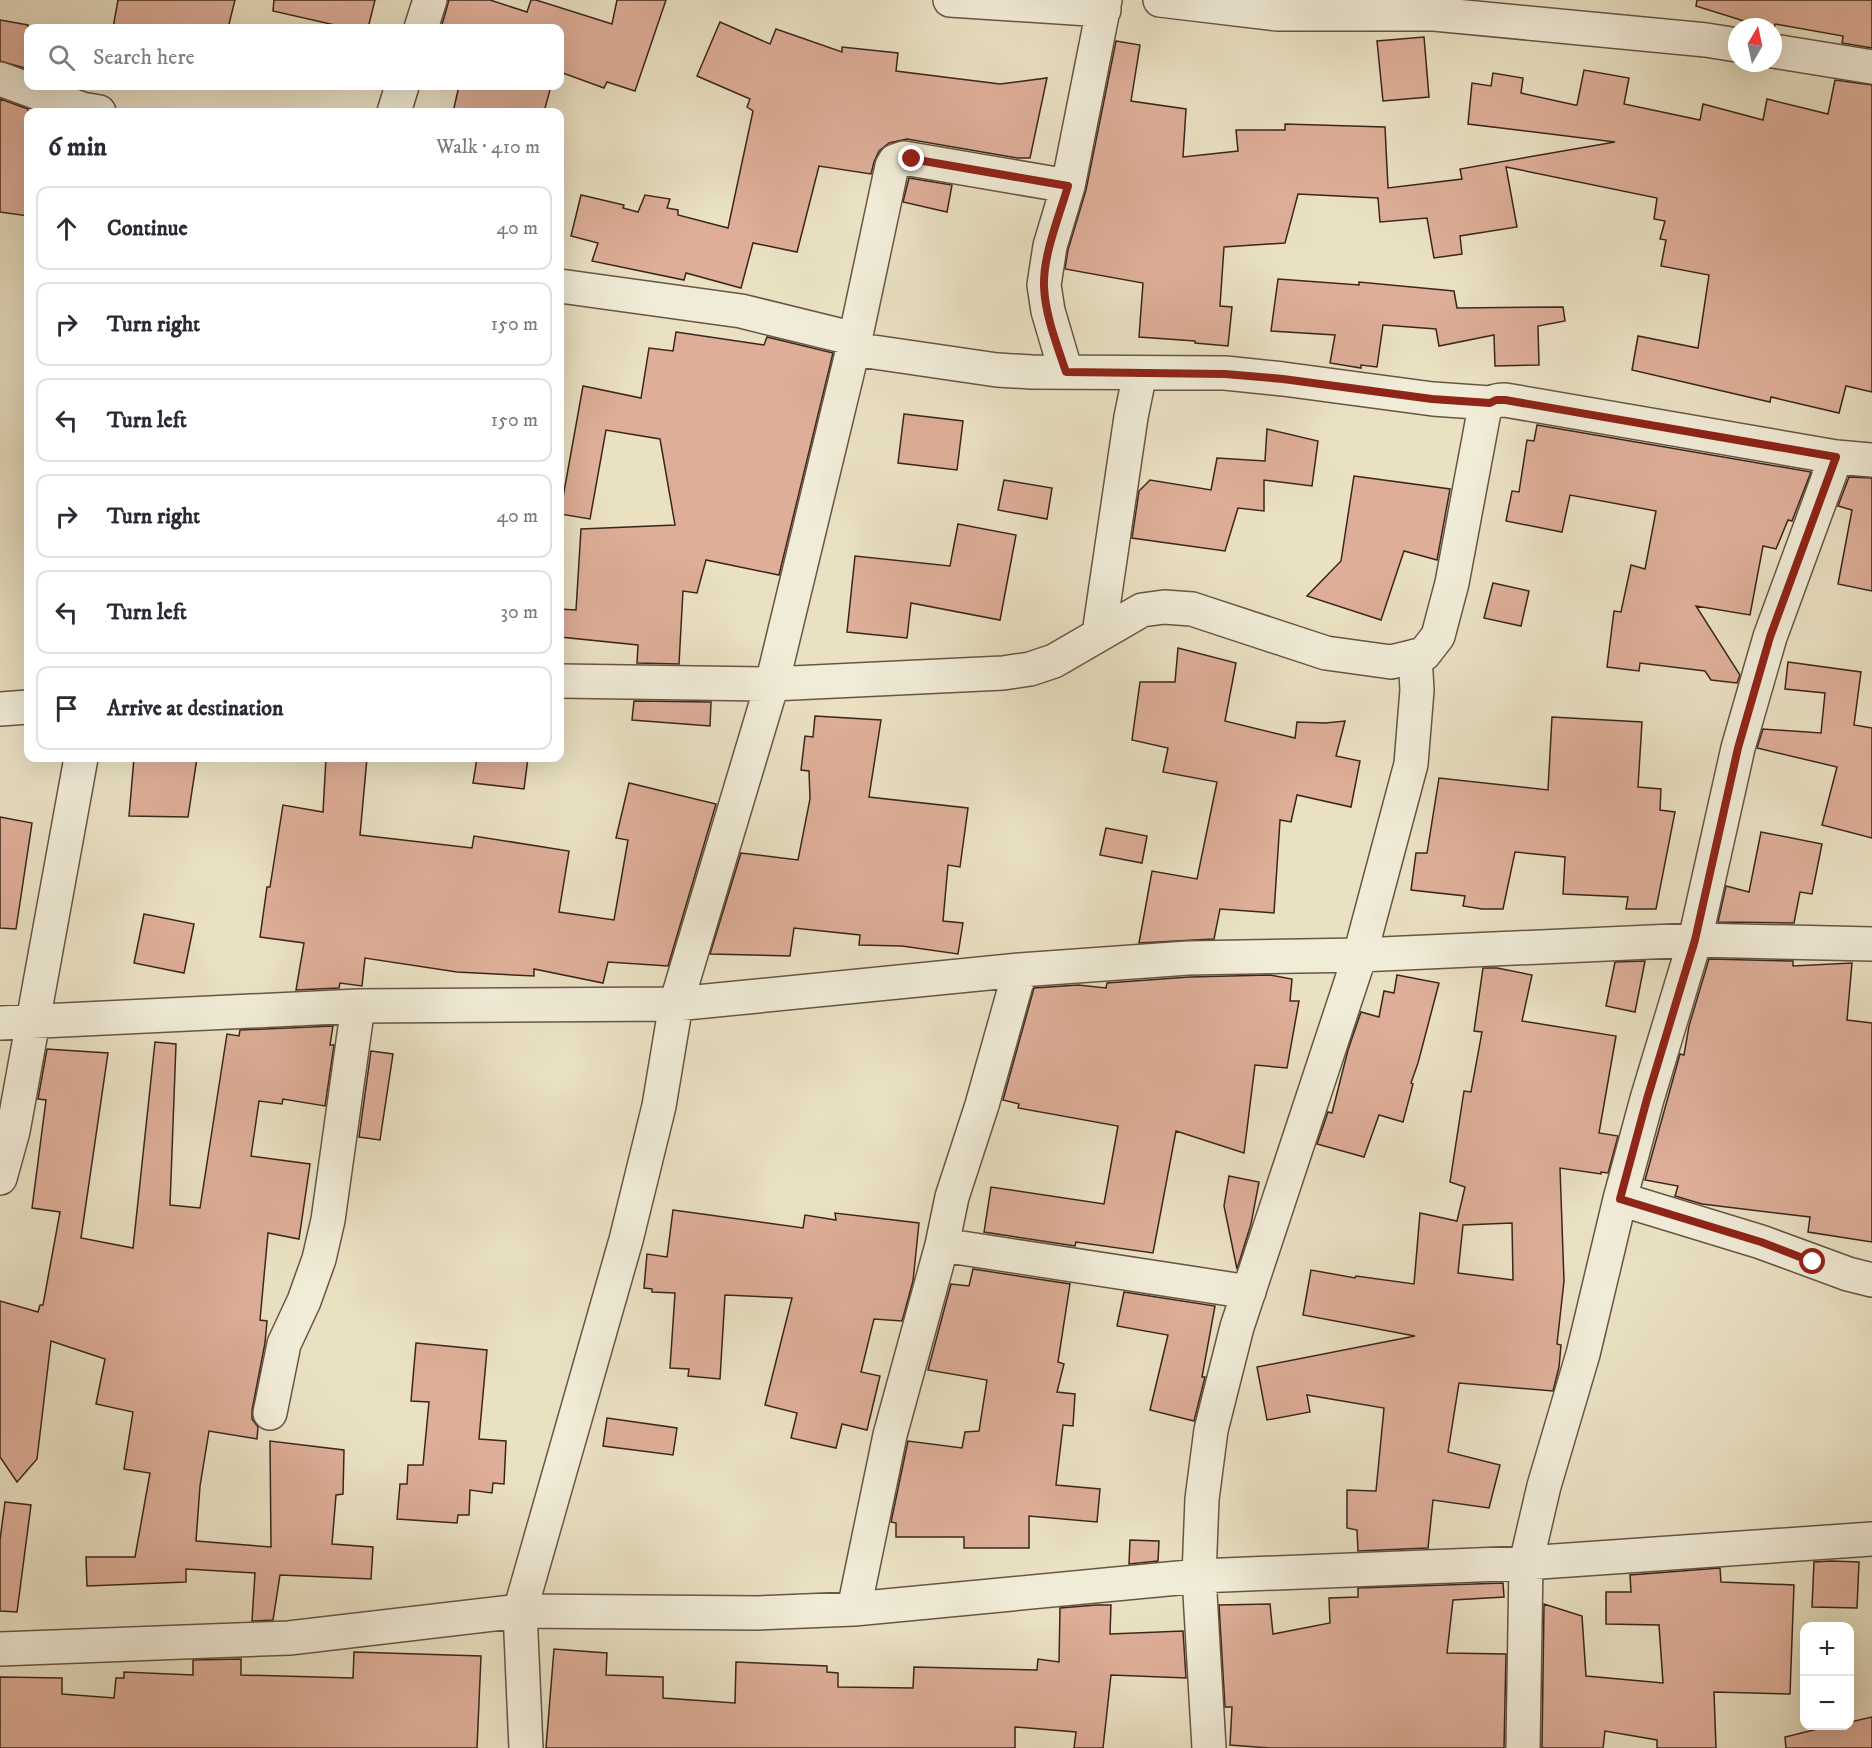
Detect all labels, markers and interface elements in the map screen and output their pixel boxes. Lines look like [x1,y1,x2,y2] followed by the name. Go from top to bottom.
[1728,18,1782,72] north arrow
[24,24,564,90] search box
[45,41,78,74] icon: search
[93,44,195,71] text: Search here
[48,131,107,164] text: 6 min
[436,135,540,160] text: Walk · 410 m
[898,145,924,171] route end
[50,212,83,245] icon: ahead
[107,215,188,242] text: Continue
[496,216,538,241] text: 40 m
[50,308,83,341] icon: right
[107,311,200,338] text: Turn right
[491,312,538,337] text: 150 m
[50,404,83,437] icon: left
[107,407,187,434] text: Turn left
[491,408,538,433] text: 150 m
[50,500,83,533] icon: right
[107,503,200,530] text: Turn right
[496,504,538,529] text: 40 m
[50,596,83,629] icon: left
[107,599,187,626] text: Turn left
[500,600,538,625] text: 30 m
[50,692,83,725] icon: arrive
[107,695,284,722] text: Arrive at destination
[1799,1248,1825,1274] route start
[1800,1622,1854,1730] map controls
[1800,1622,1854,1676] button: +
[1800,1676,1854,1730] button: −

